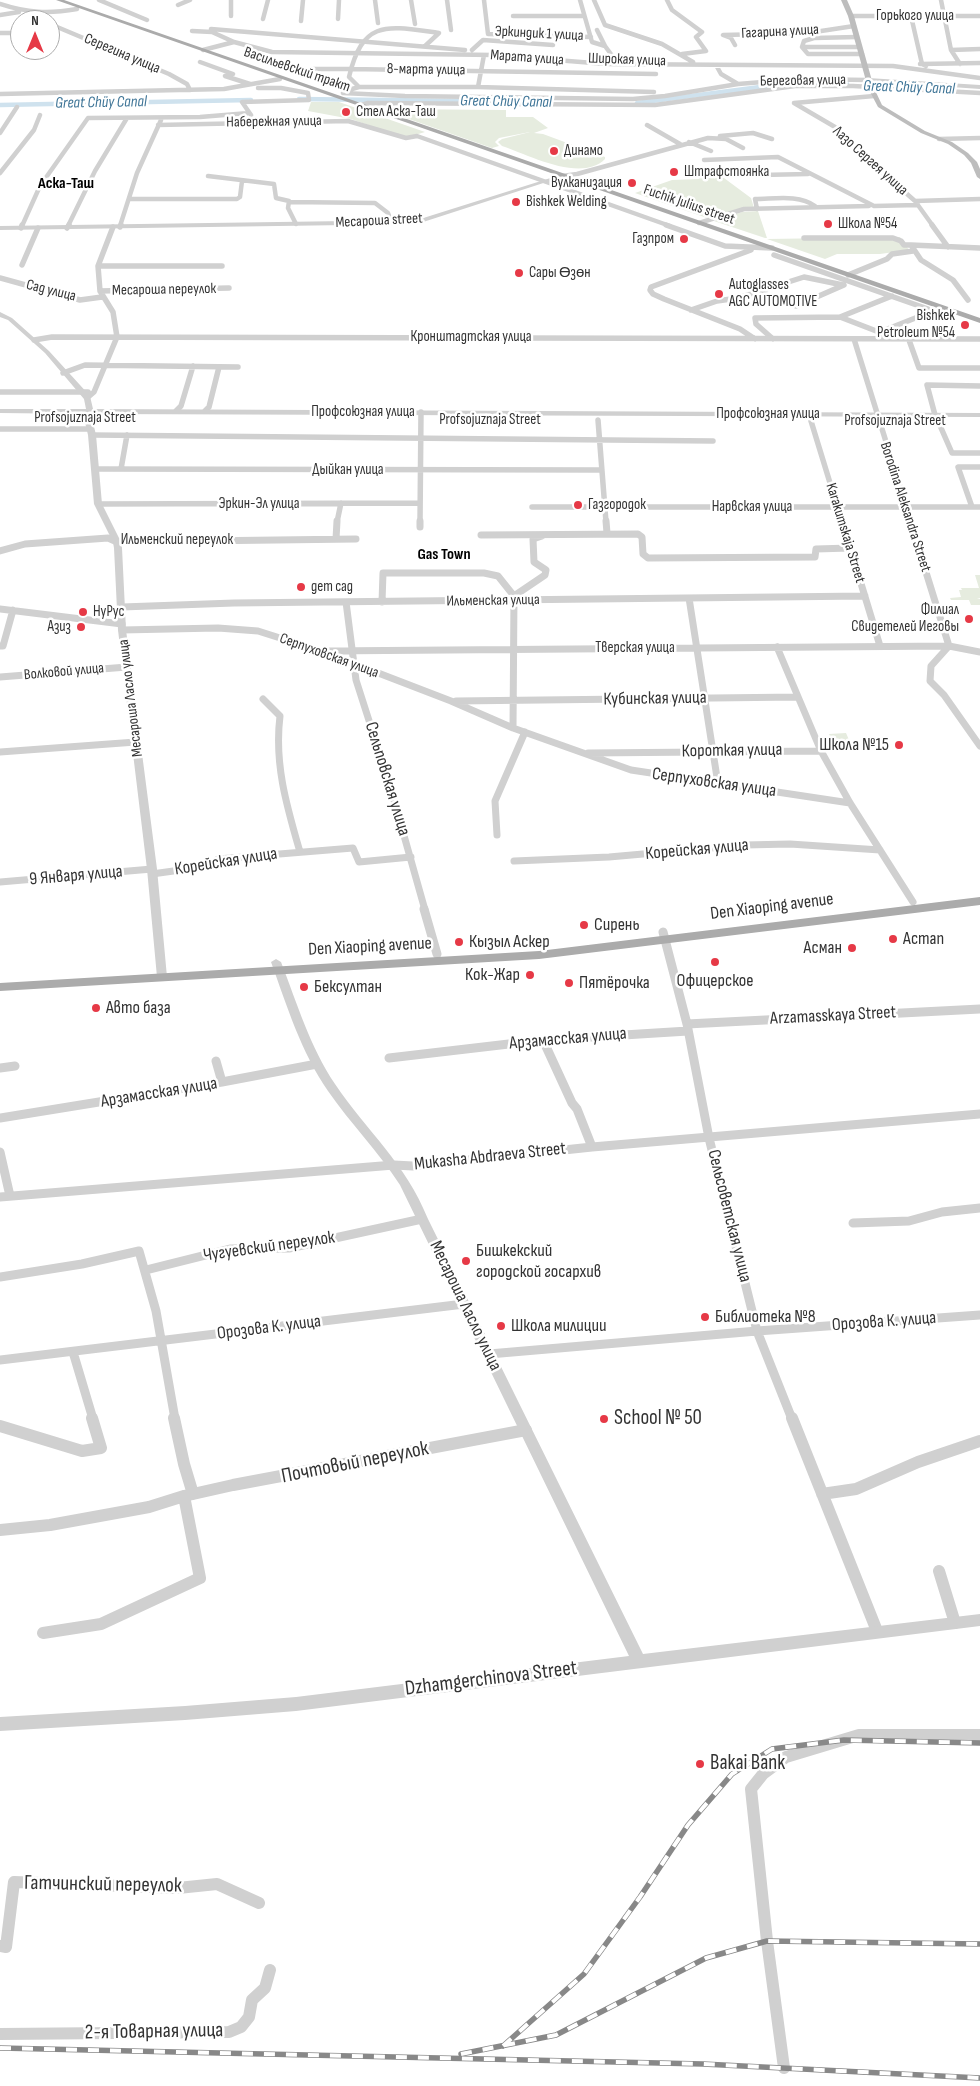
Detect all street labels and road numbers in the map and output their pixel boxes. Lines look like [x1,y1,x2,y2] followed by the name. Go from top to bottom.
[876,7,954,25] street label: Горького улица
[741,21,819,43] street label: Гагарина улица
[494,23,584,45] street label: Эркиндик 1 улица
[81,30,163,78] street label: Серегина улица
[241,43,353,97] street label: Васильевский тракт
[490,46,564,70] street label: Марата улица
[588,50,666,70] street label: Широкая улица
[387,60,465,80] street label: 8-марта улица
[760,71,846,91] street label: Береговая улица
[226,112,322,132] street label: Набережная улица
[829,123,911,199] street label: Лазо Сергея улица
[641,181,737,229] street label: Fuchik Julius street
[335,210,423,232] street label: Месароша street
[24,276,78,306] street label: Сад улица
[112,280,216,300] street label: Месароша переулок
[410,328,532,346] street label: Кронштадтская улица
[311,403,415,421] street label: Профсоюзная улица
[716,405,820,423] street label: Профсоюзная улица
[34,409,136,427] street label: Profsojuznaja Street
[439,411,541,429] street label: Profsojuznaja Street
[844,412,946,430] street label: Profsojuznaja Street
[876,440,934,574] street label: Borodina Aleksandra Street
[312,461,384,479] street label: Дыйкан улица
[821,481,869,585] street label: Karakumskaja Street
[219,495,299,513] street label: Эркин-Эл улица
[712,498,792,516] street label: Нарвская улица
[121,531,233,549] street label: Ильменский переулок
[446,591,540,611] street label: Ильменская улица
[277,630,381,682] street label: Серпуховская улица
[115,638,147,758] street label: Месароша Ласло улица
[595,639,675,657] street label: Тверская улица
[23,660,105,684] street label: Волковой улица
[603,687,707,711] street label: Кубинская улица
[359,720,415,838] street label: Сельповская улица
[682,739,782,763] street label: Короткая улица
[651,764,777,802] street label: Серпуховская улица
[645,835,749,865] street label: Корейская улица
[173,843,279,881] street label: Корейская улица
[28,861,124,891] street label: 9 Января улица
[709,889,835,925] street label: Den Xiaoping avenue
[308,933,432,961] street label: Den Xiaoping avenue
[770,1002,896,1030] street label: Arzamasskaya Street
[509,1023,627,1055] street label: Арзамасская улица
[99,1073,219,1113] street label: Арзамасская улица
[413,1138,567,1176] street label: Mukasha Abdraeva Street
[702,1148,756,1284] street label: Сельсоветская улица
[202,1227,336,1267] street label: Чугуевский переулок
[424,1238,506,1374] street label: Месароша Ласло улица
[831,1308,937,1336] street label: Орозова К. улица
[216,1311,322,1345] street label: Орозова К. улица
[279,1436,431,1490] street label: Почтовый переулок
[404,1656,578,1702] street label: Dzhamgerchinova Street
[24,1871,182,1899] street label: Гатчинский переулок
[84,2018,224,2046] street label: 2-я Товарная улица

